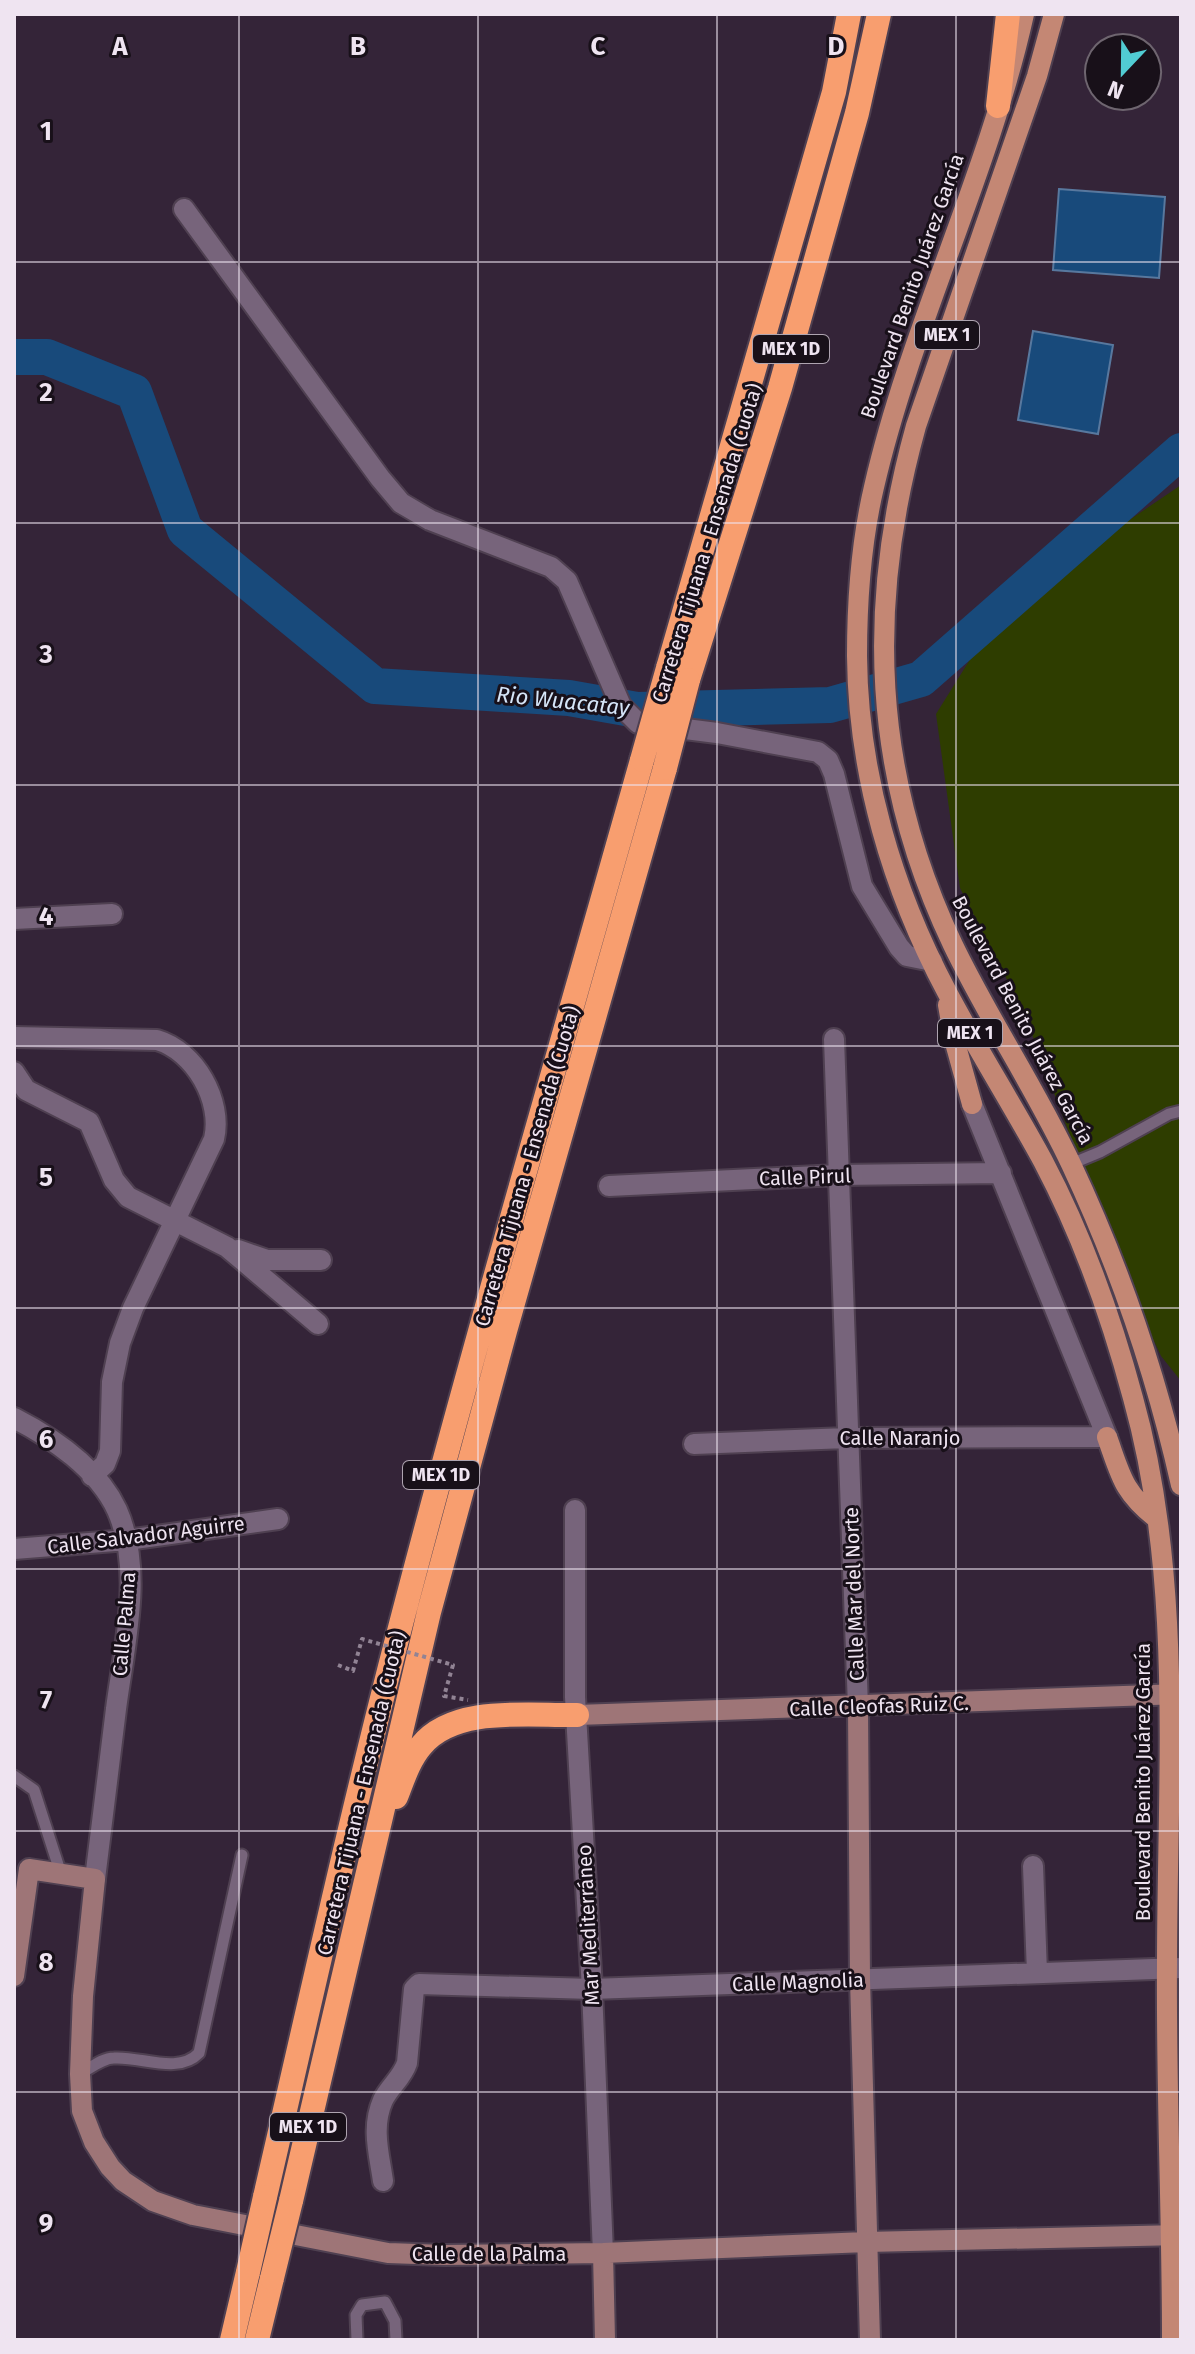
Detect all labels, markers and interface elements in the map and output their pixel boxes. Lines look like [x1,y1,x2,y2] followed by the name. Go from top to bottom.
[111,31,128,62] text: A
[350,31,366,62] text: B
[591,31,606,62] text: C
[828,31,845,62] text: D
[1083,32,1163,112] north arrow
[1104,75,1128,105] text: N
[40,116,52,147] text: 1
[855,150,969,422] street label: Boulevard Benito Juárez García
[915,321,979,349] road number: MEX 1
[753,335,829,363] road number: MEX 1D
[39,377,53,408] text: 2
[647,381,767,705] street label: Carretera Tijuana - Ensenada (Cuota)
[38,639,53,670] text: 3
[495,681,632,722] water label: Rio Wuacatay
[947,891,1099,1149] street label: Boulevard Benito Juárez García
[39,901,54,932] text: 4
[470,1003,584,1329] street label: Carretera Tijuana - Ensenada (Cuota)
[938,1019,1002,1047] road number: MEX 1
[39,1162,53,1193] text: 5
[759,1163,852,1191] street label: Calle Pirul
[39,1424,54,1455] text: 6
[840,1426,960,1450] street label: Calle Naranjo
[403,1461,479,1489] road number: MEX 1D
[839,1507,869,1681] street label: Calle Mar del Norte
[46,1511,246,1559] street label: Calle Salvador Aguirre
[107,1571,141,1677] street label: Calle Palma
[312,1628,410,1958] street label: Carretera Tijuana - Ensenada (Cuota)
[1131,1643,1155,1921] street label: Boulevard Benito Juárez García
[40,1685,52,1716] text: 7
[789,1691,969,1721] street label: Calle Cleofas Ruiz C.
[572,1844,604,2006] street label: Mar Mediterráneo
[38,1947,54,1978] text: 8
[732,1968,864,1996] street label: Calle Magnolia
[270,2113,346,2141] road number: MEX 1D
[39,2208,53,2239] text: 9
[412,2242,566,2266] street label: Calle de la Palma

